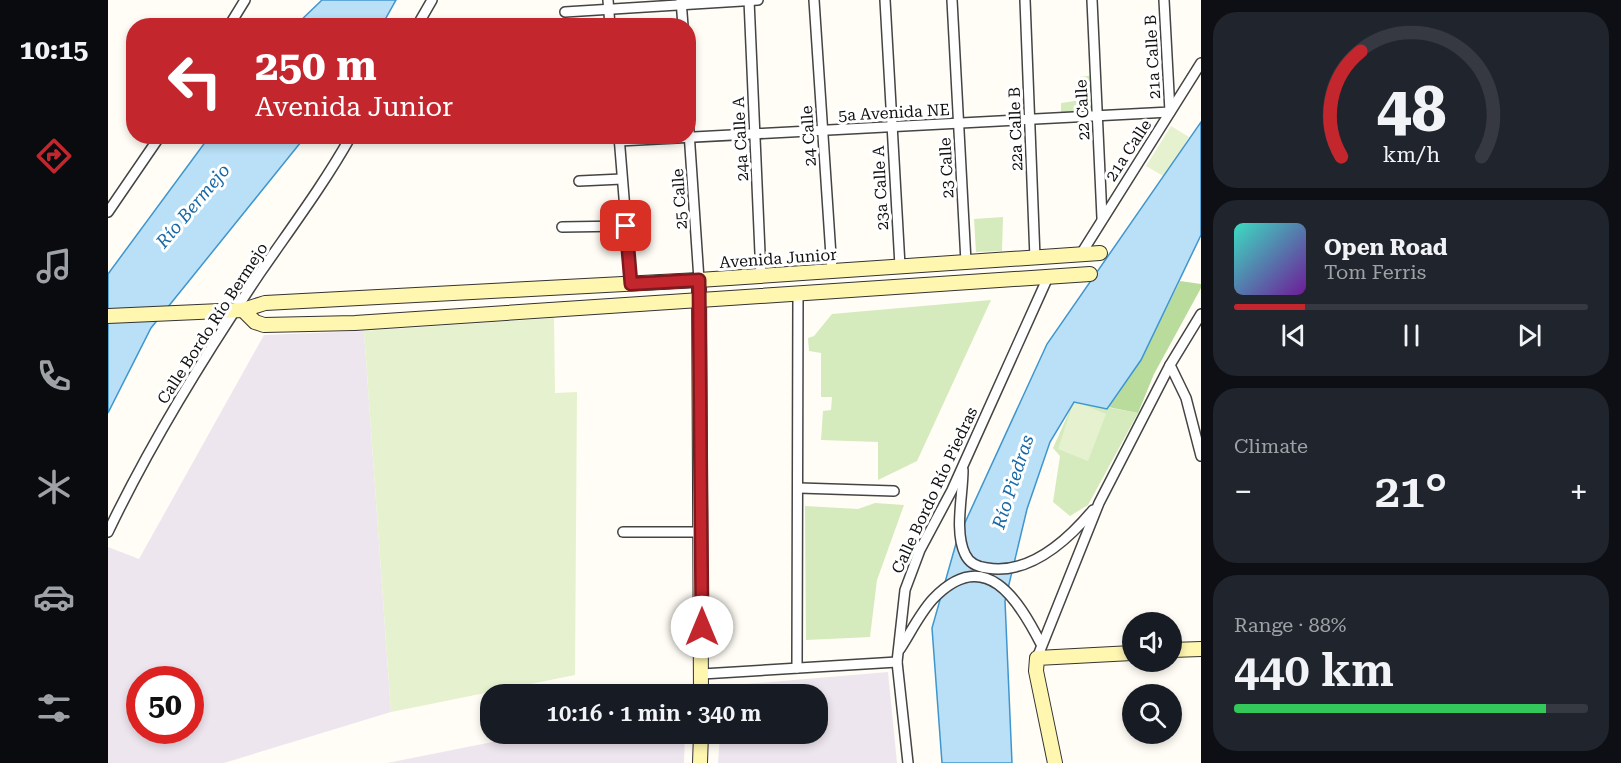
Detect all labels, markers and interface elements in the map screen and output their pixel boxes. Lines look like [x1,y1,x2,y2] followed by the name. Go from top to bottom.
[1141,14,1164,100] street label: 21a Calle B
[20,34,88,66] text: 10:15
[255,41,377,90] text: 250 m
[156,42,234,120] icon: left
[1376,73,1446,146] text: 48
[1071,79,1094,141] street label: 22 Calle
[1005,87,1026,171] street label: 22a Calle B
[255,91,453,123] text: Avenida Junior
[729,95,752,182] street label: 24a Calle A
[838,100,950,125] street label: 5a Avenida NE
[797,105,820,167] street label: 24 Calle
[1102,116,1155,185] street label: 21a Calle
[33,135,75,177] icon: directions
[935,137,958,199] street label: 23 Calle
[1382,142,1440,167] text: km/h
[869,144,892,231] street label: 23a Calle A
[151,160,234,253] water label: Río Bermejo
[668,168,691,230] street label: 25 Calle
[600,200,651,251] pin
[609,209,642,242] icon: arrive
[1324,235,1447,260] text: Open Road
[153,239,272,407] street label: Calle Bordo Río Bermejo
[33,245,75,287] icon: music
[719,245,838,272] street label: Avenida Junior
[1324,260,1426,284] text: Tom Ferris
[1277,319,1310,352] icon: previous
[1395,319,1428,352] icon: pause
[1513,319,1546,352] icon: next
[33,355,75,397] icon: phone
[888,404,982,576] street label: Calle Bordo Río Piedras
[987,432,1038,532] water label: Río Piedras
[1234,434,1308,458] text: Climate
[1375,465,1447,518] text: 21°
[33,466,75,508] icon: climate
[1234,472,1252,511] text: −
[1570,472,1588,511] text: +
[33,576,75,618] icon: car
[670,595,734,659] position arrow
[1122,612,1182,744] map controls
[1122,612,1182,672] button: sound
[1234,613,1346,637] text: Range · 88%
[1234,644,1394,697] text: 440 km
[126,666,204,744] speed limit sign: 50
[1122,684,1182,744] button: search
[33,687,75,729] icon: filters
[547,701,761,726] text: 10:16 · 1 min · 340 m

